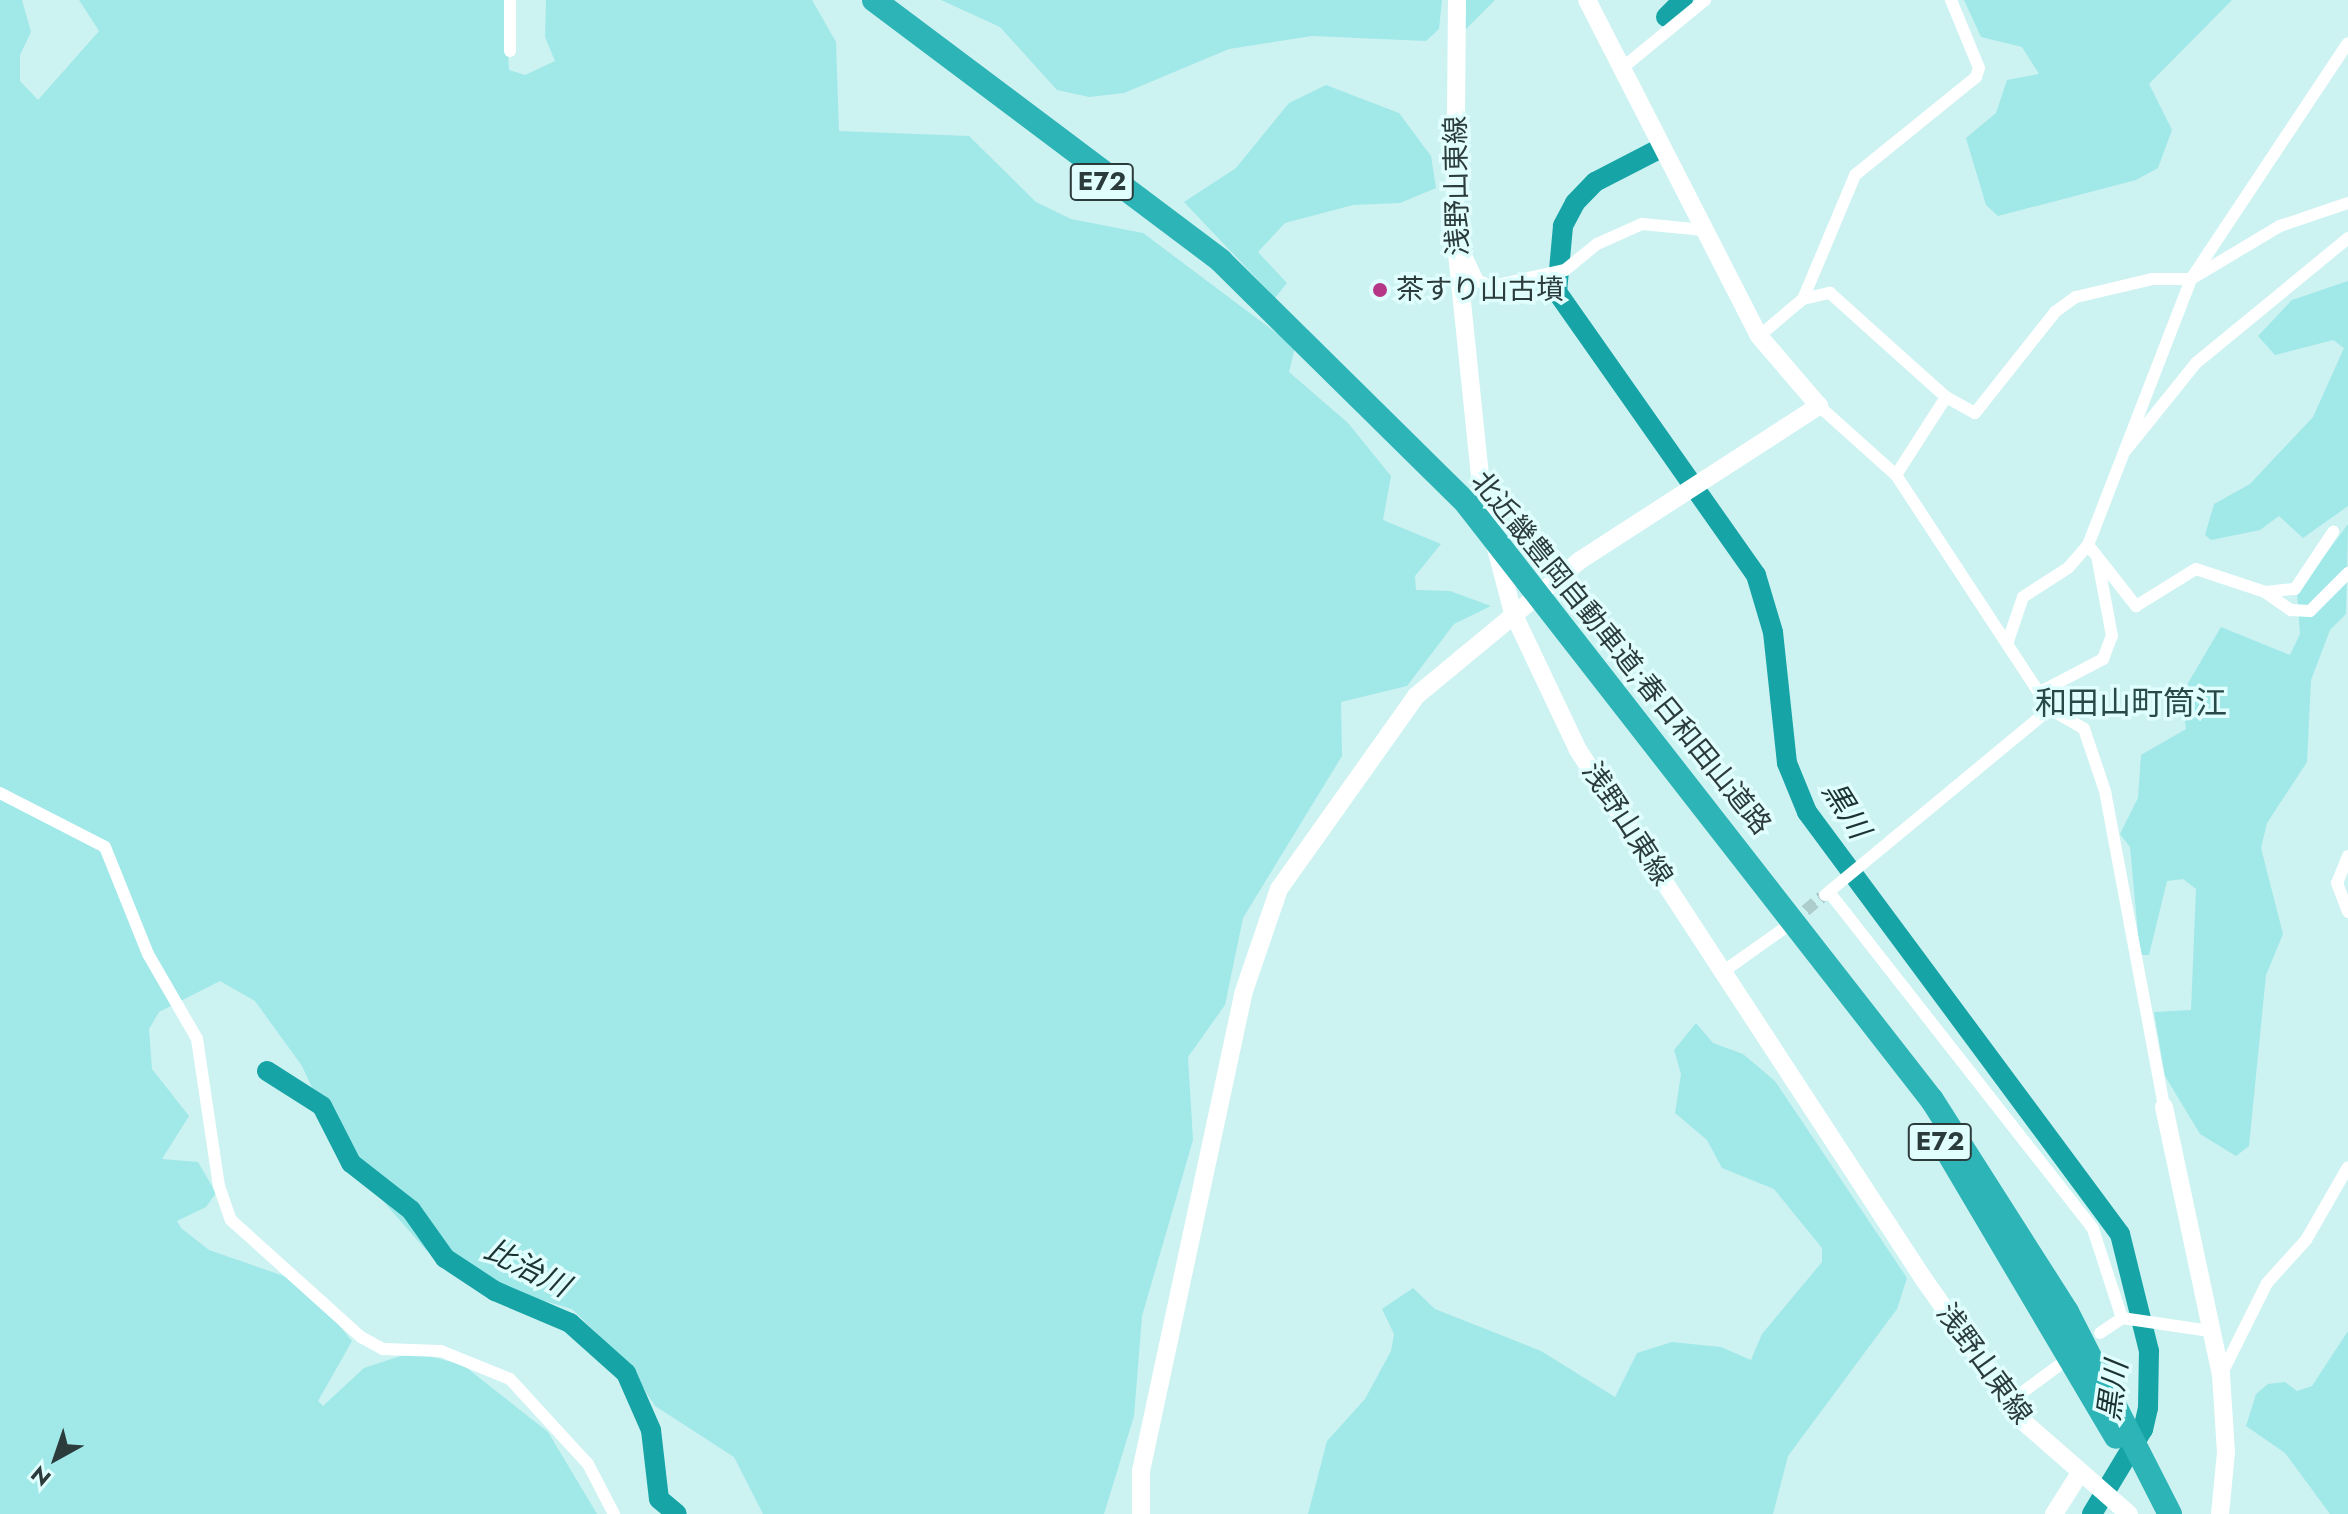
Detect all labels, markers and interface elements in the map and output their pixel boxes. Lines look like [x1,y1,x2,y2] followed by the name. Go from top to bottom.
[1439,116,1475,256] street label: 浅野山東線
[1068,160,1136,204] road number: E72
[1396,273,1564,307] place label: 茶すり山古墳
[1371,281,1389,299] marker: 茶すり山古墳
[1464,465,1778,841] street label: 北近畿豊岡自動車道;春日和田山道路
[2035,684,2227,722] district label: 和田山町筒江
[1575,756,1679,892] street label: 浅野山東線
[1815,775,1877,845] water label: 黒川
[1906,1120,1974,1164] road number: E72
[479,1232,575,1304] water label: 比治川
[1929,1297,2039,1431] street label: 浅野山東線
[2091,1359,2135,1423] water label: 黒川
[16,1418,96,1498] north arrow
[24,1459,58,1494] text: N

